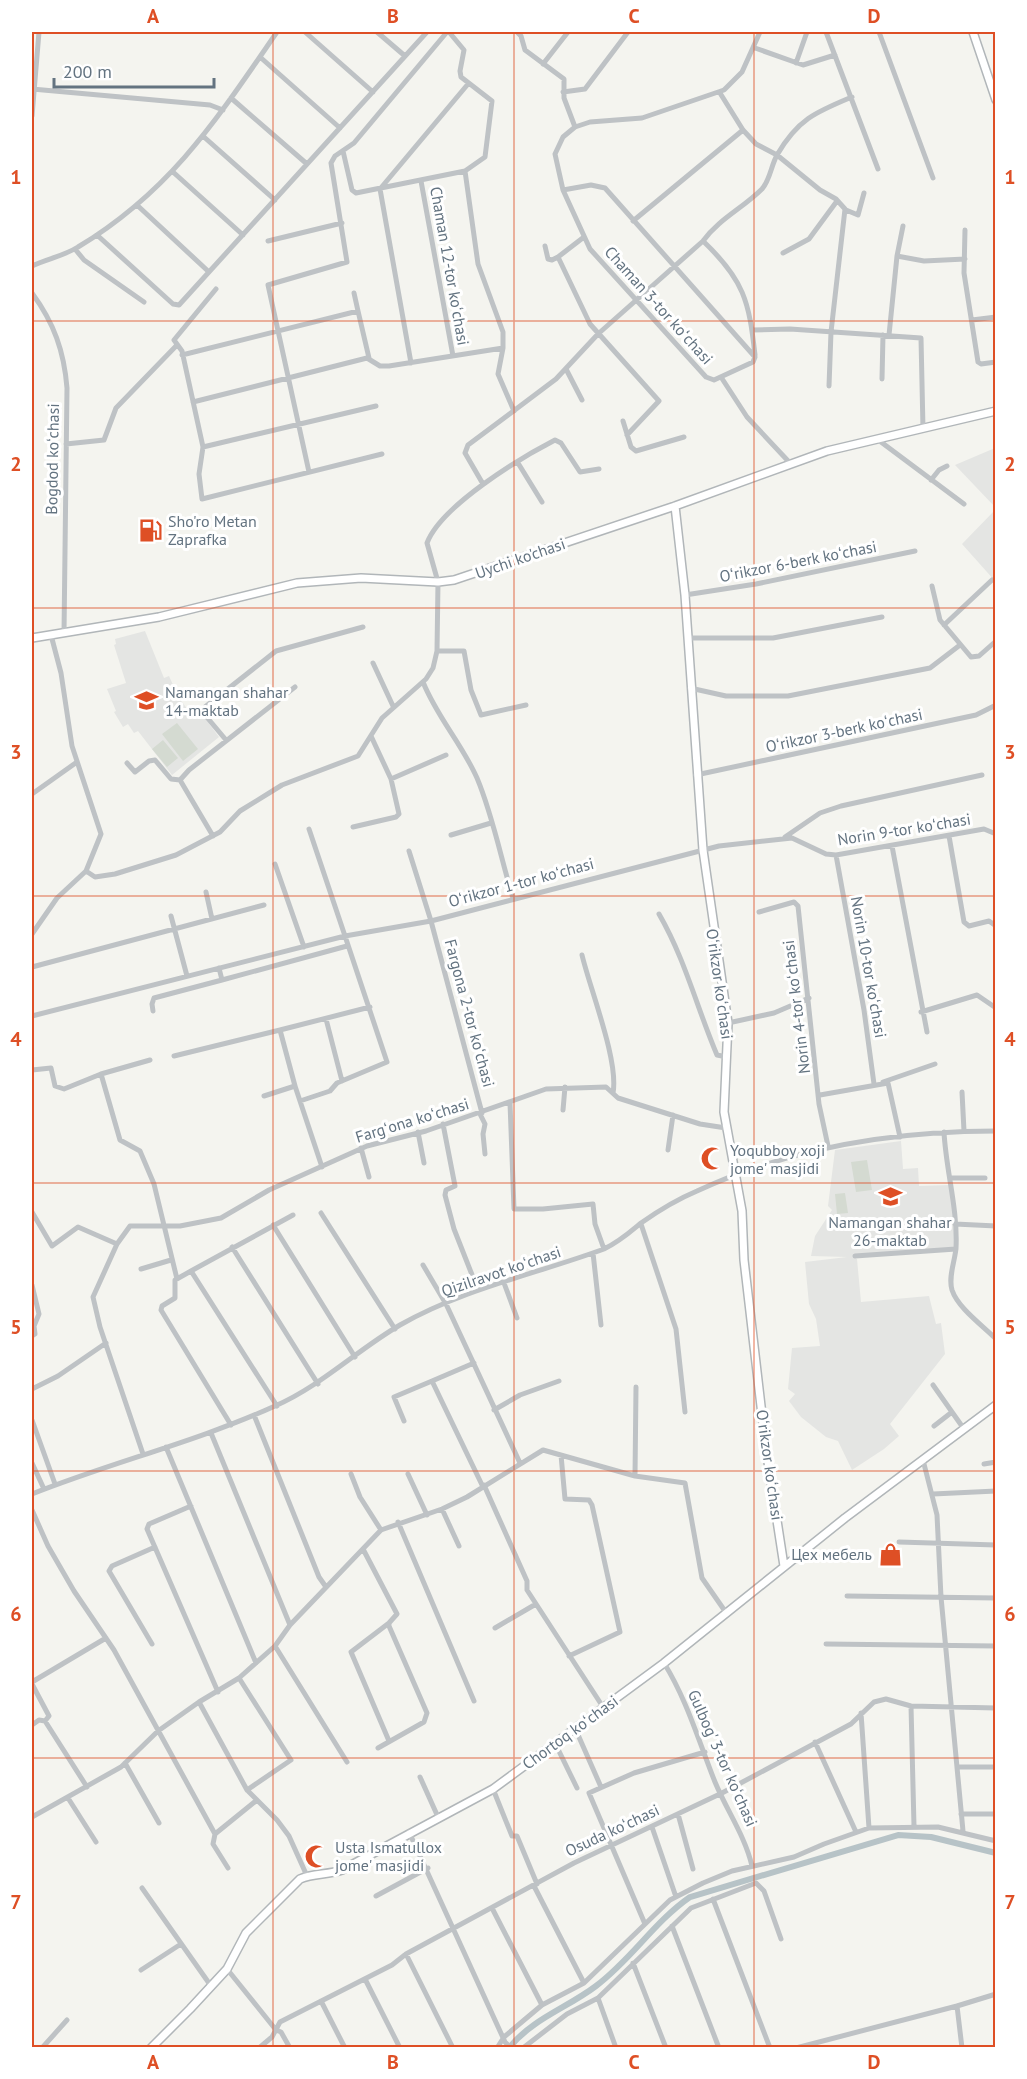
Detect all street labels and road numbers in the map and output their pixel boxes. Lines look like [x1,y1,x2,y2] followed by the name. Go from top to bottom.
[426,185,474,347] street label: Chaman 12-tor koʻchasi
[601,242,717,368] street label: Chaman 3-tor koʻchasi
[41,403,63,515] street label: Bogdod koʻchasi
[472,533,568,583] street label: Uychi ko'chasi
[718,536,878,586] street label: Oʻrikzor 6-berk koʻchasi
[764,704,924,756] street label: Oʻrikzor 3-berk koʻchasi
[836,809,972,849] street label: Norin 9-tor koʻchasi
[446,853,596,911] street label: Oʻrikzor 1-tor koʻchasi
[847,895,891,1039] street label: Norin 10-tor koʻchasi
[702,927,738,1041] street label: Oʻrikzor koʻchasi
[441,937,499,1089] street label: Fargona 2-tor koʻchasi
[778,939,814,1075] street label: Norin 4-tor koʻchasi
[353,1093,471,1147] street label: Fargʻona koʻchasi
[439,1241,563,1301] street label: Qizilravot koʻchasi
[752,1408,788,1522] street label: Oʻrikzor koʻchasi
[684,1686,762,1830] street label: Gulbog' 3-tor koʻchasi
[518,1691,622,1773] street label: Chortoq koʻchasi
[562,1799,662,1861] street label: Osuda koʻchasi

